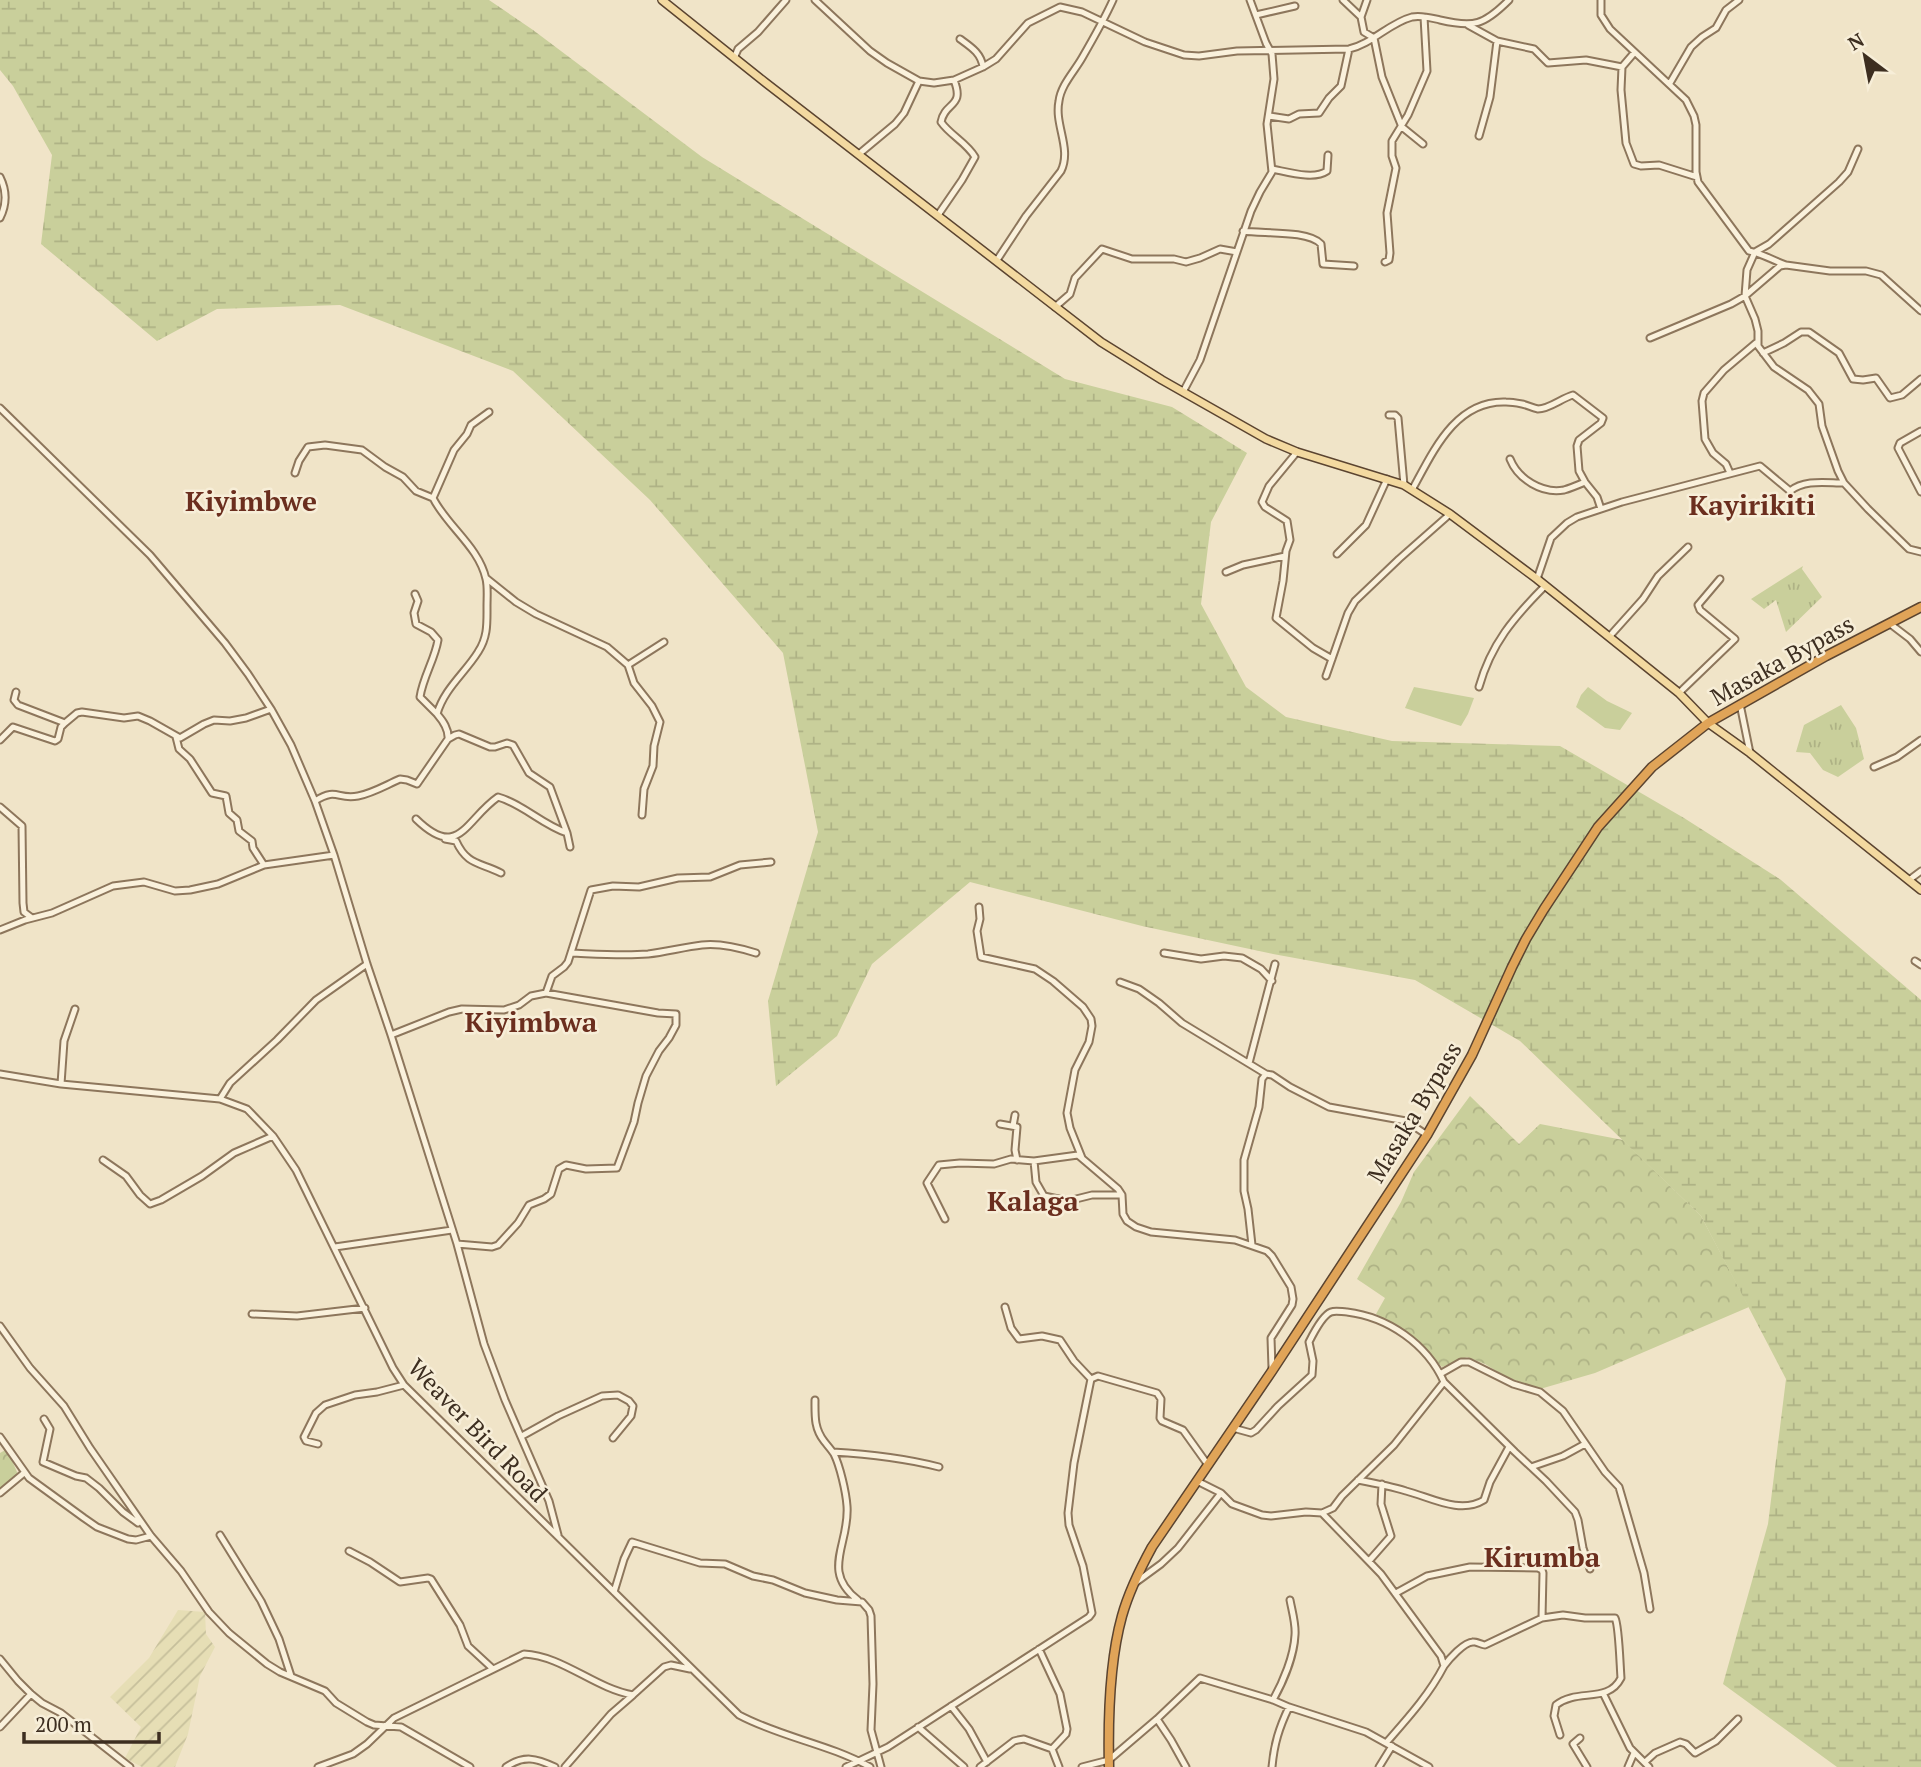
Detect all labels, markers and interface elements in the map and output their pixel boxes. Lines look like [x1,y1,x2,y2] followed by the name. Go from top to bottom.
[1830,21,1900,91] north arrow
[1843,26,1869,56] text: N
[185,482,317,519] district label: Kiyimbwe
[1688,486,1816,523] district label: Kayirikiti
[1705,607,1859,713] street label: Masaka Bypass
[465,1003,598,1040] district label: Kiyimbwa
[1359,1036,1469,1188] street label: Masaka Bypass
[987,1182,1079,1219] district label: Kalaga
[401,1351,555,1509] street label: Weaver Bird Road
[1484,1538,1601,1575] district label: Kirumba
[24,1700,159,1744] scale bar
[35,1710,92,1738] text: 200 m

